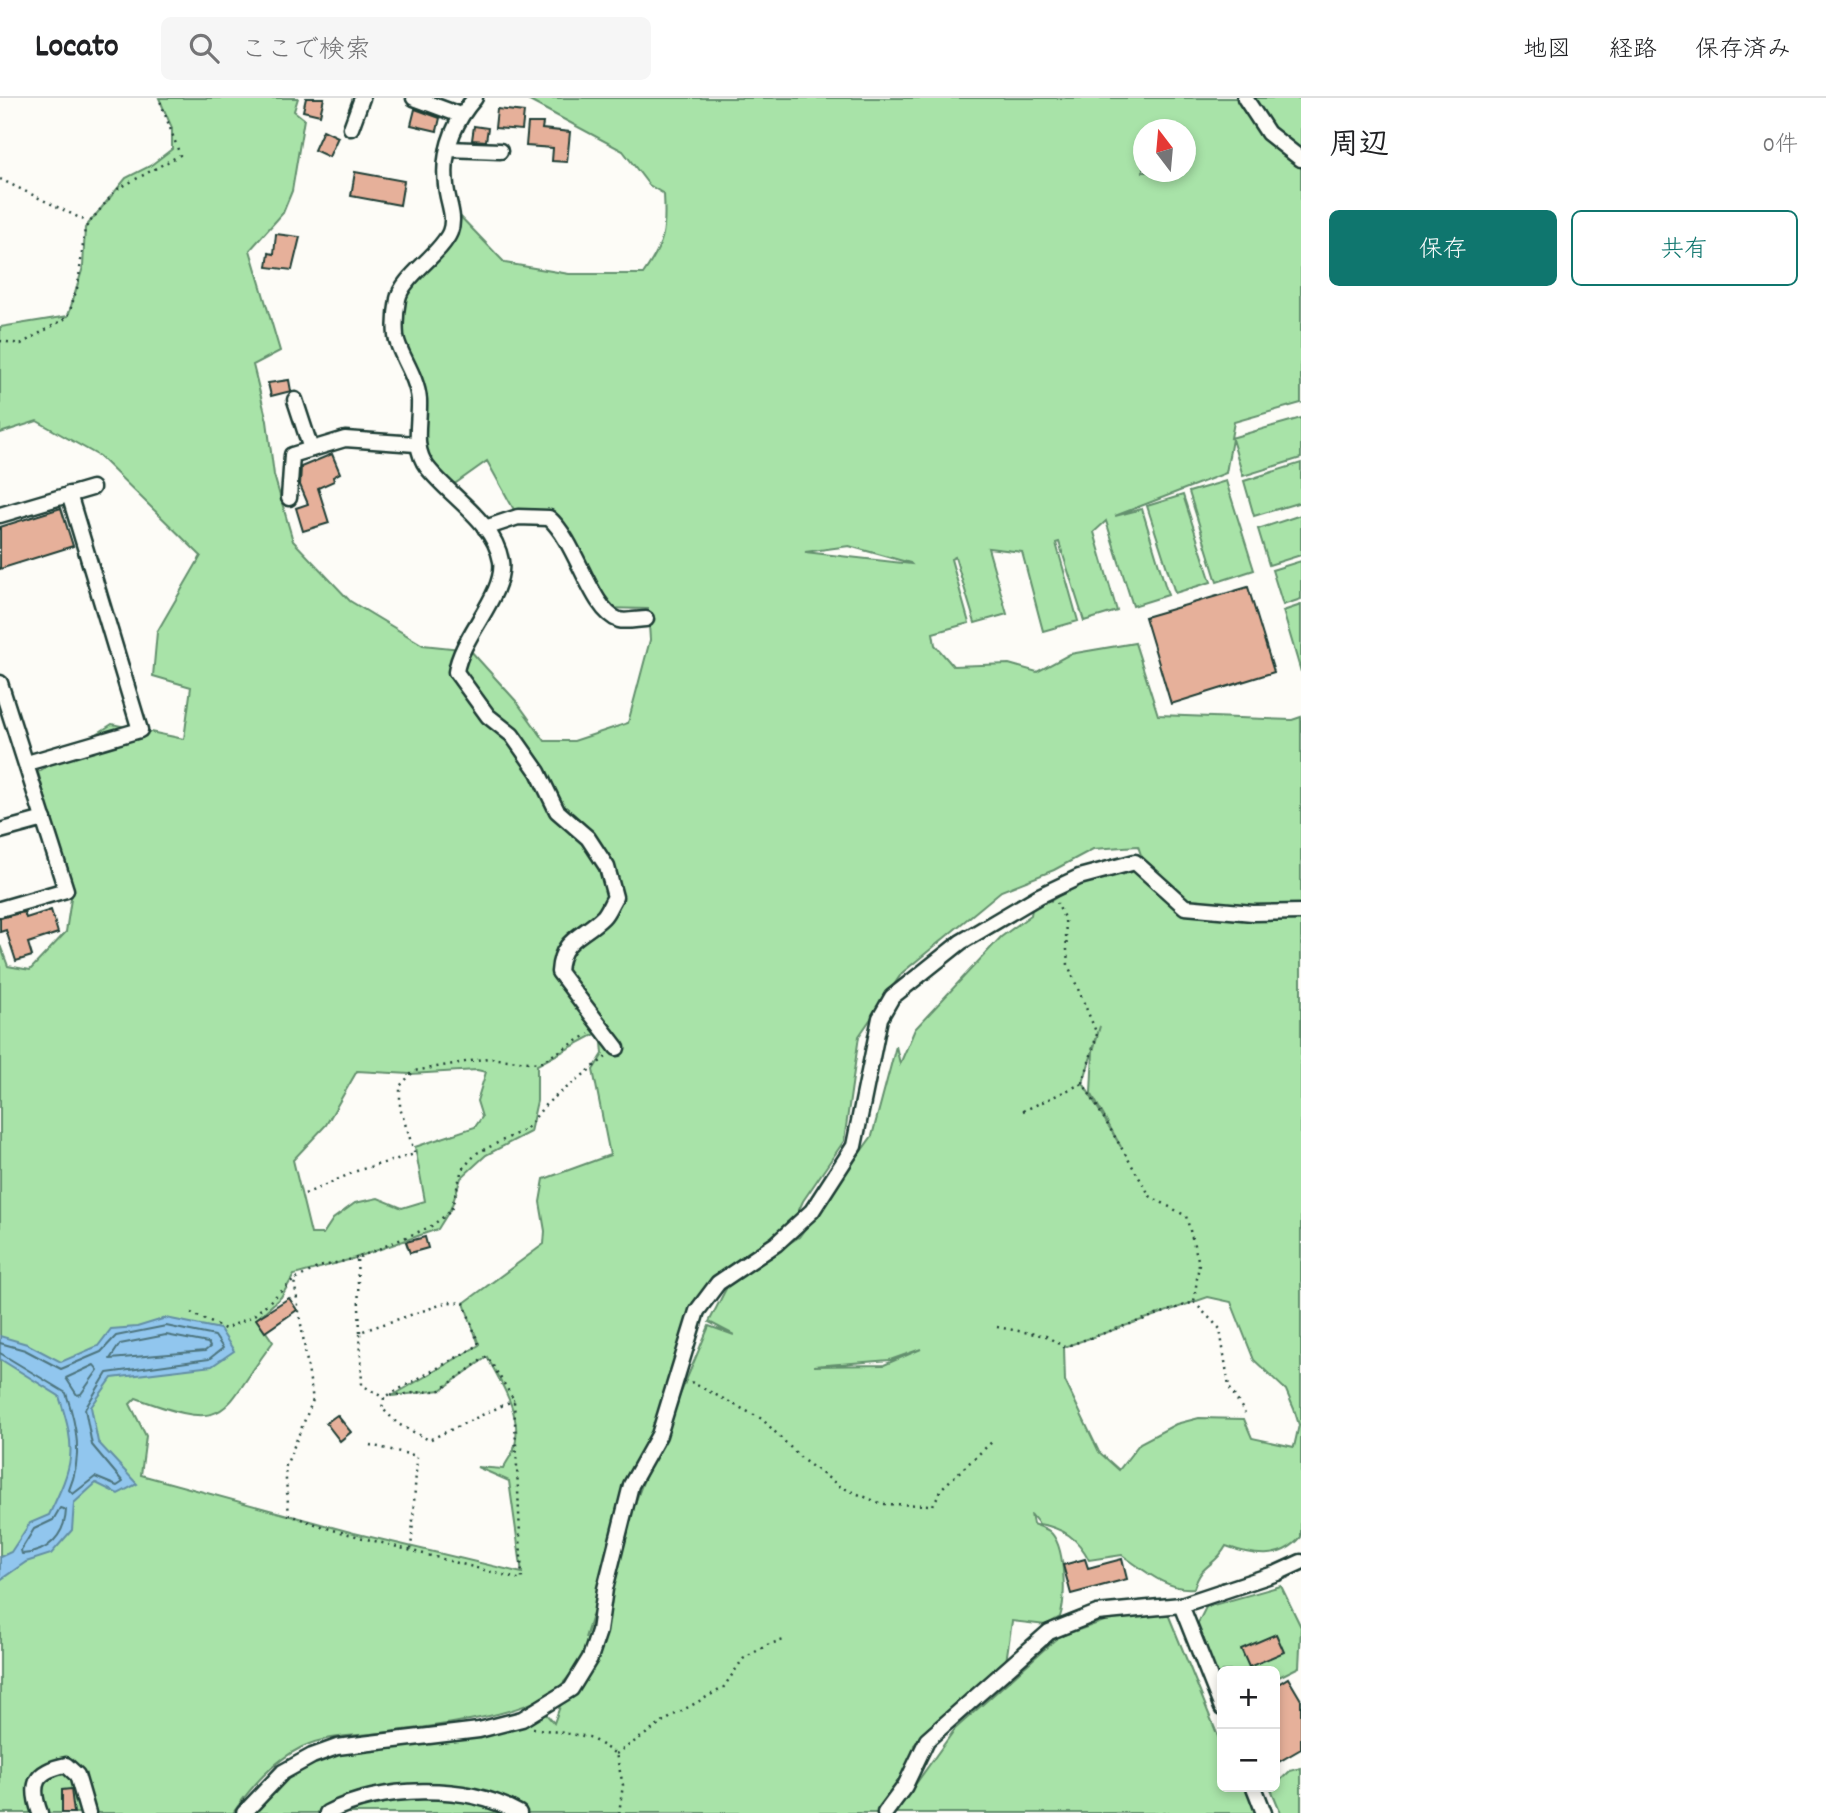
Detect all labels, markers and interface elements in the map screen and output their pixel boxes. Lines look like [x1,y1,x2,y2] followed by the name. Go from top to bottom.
[161,17,651,80] search box
[35,25,119,72] text: Locato
[185,29,223,67] icon: search
[241,33,371,70] text: ここで検索
[1523,34,1571,68] text: 地図
[1609,34,1657,68] text: 経路
[1695,34,1791,68] text: 保存済み
[1133,119,1196,182] north arrow
[1329,126,1389,169] text: 周辺
[1762,130,1798,163] text: 0件
[1329,210,1557,286] button: 保存
[1571,210,1798,286] button: 共有
[1217,1666,1280,1792] map controls
[1217,1666,1280,1729] button: +
[1217,1729,1280,1792] button: −

